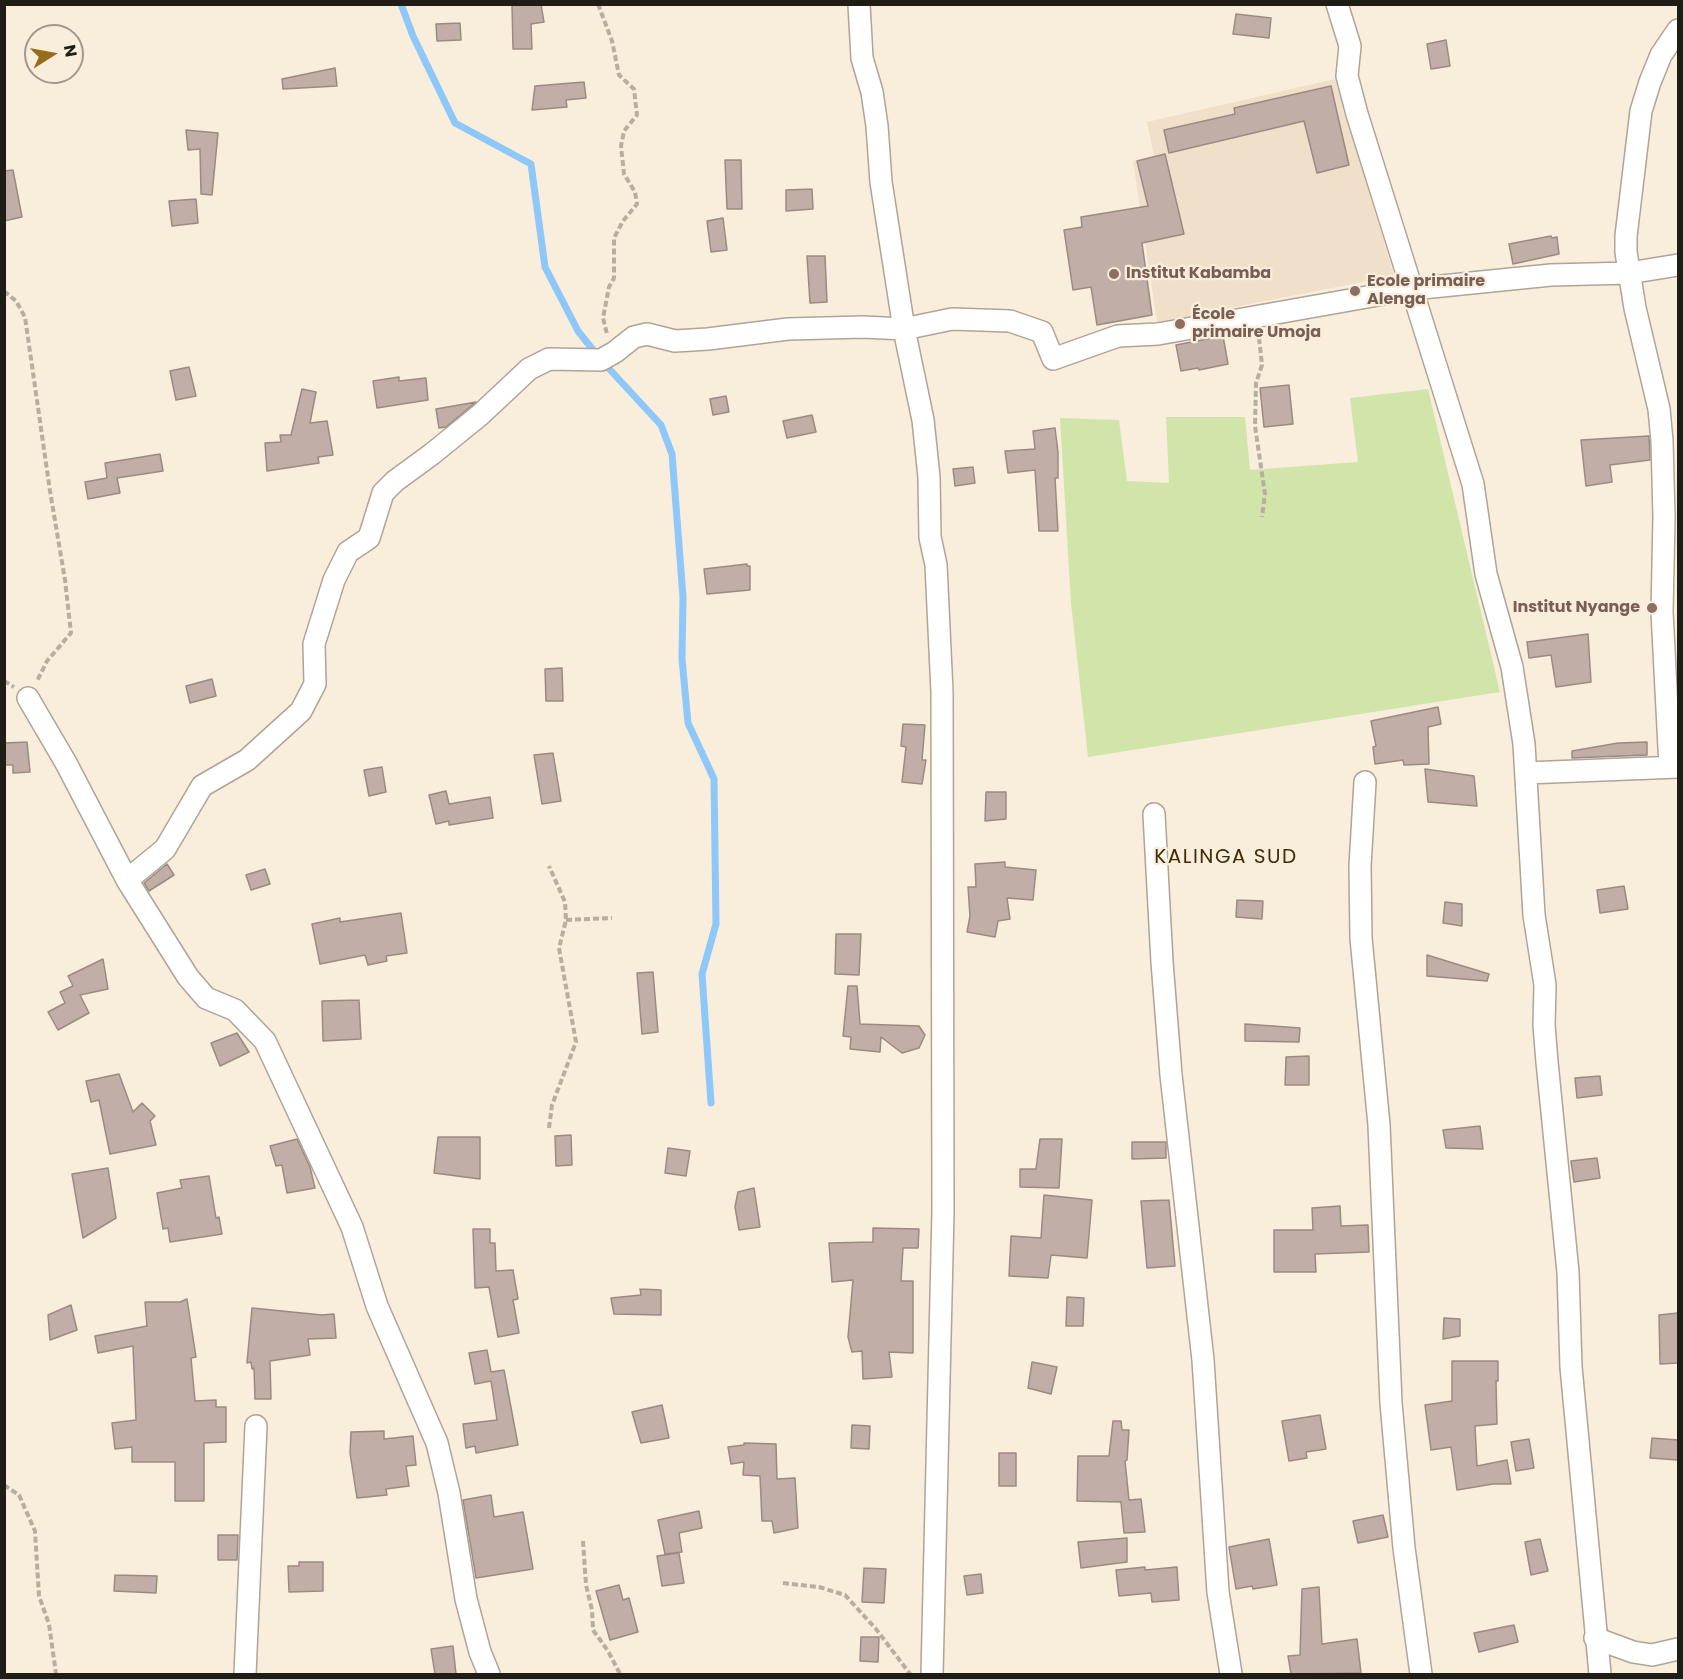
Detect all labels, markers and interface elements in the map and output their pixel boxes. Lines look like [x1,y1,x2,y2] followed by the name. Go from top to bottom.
[24,24,84,84] north arrow
[58,43,83,59] text: N
[1126,264,1271,284] place label: Institut Kabamba
[1107,267,1121,281] marker: Institut Kabamba
[1367,272,1485,310] place label: Ecole primaire Alenga
[1348,284,1362,298] marker: Ecole primaire Alenga
[1192,305,1321,343] place label: École primaire Umoja
[1173,317,1187,331] marker: École primaire Umoja
[1513,598,1640,618] place label: Institut Nyange
[1645,601,1659,615] marker: Institut Nyange
[1154,846,1298,870] district label: KALINGA SUD

